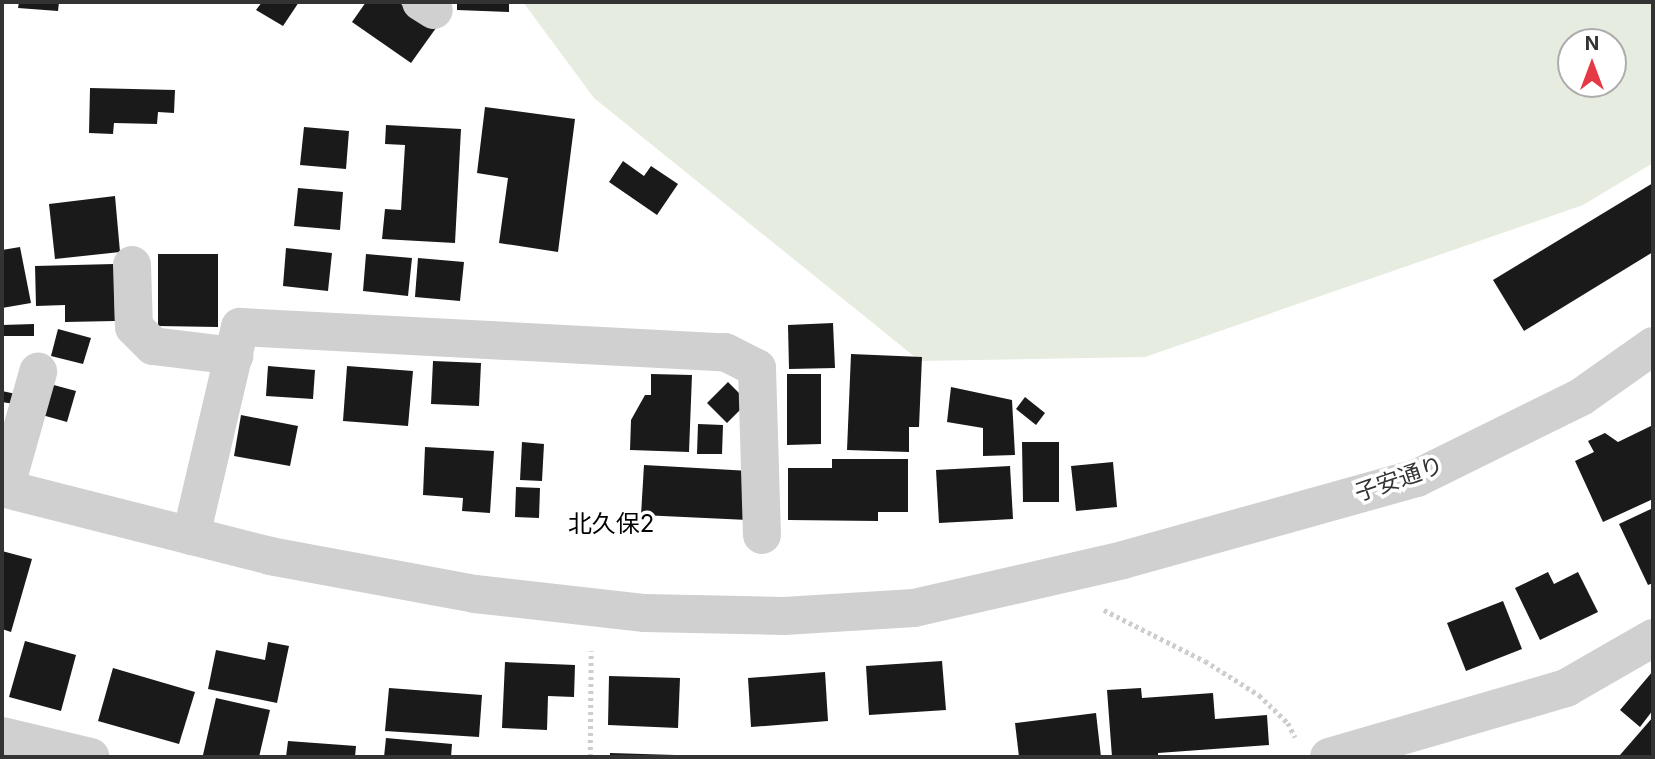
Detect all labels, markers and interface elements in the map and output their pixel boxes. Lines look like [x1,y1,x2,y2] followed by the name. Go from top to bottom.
[1557,28,1627,98] north arrow
[1585,32,1599,55] text: N
[1351,451,1447,507] street label: 子安通り
[568,510,654,538] district label: 北久保2

